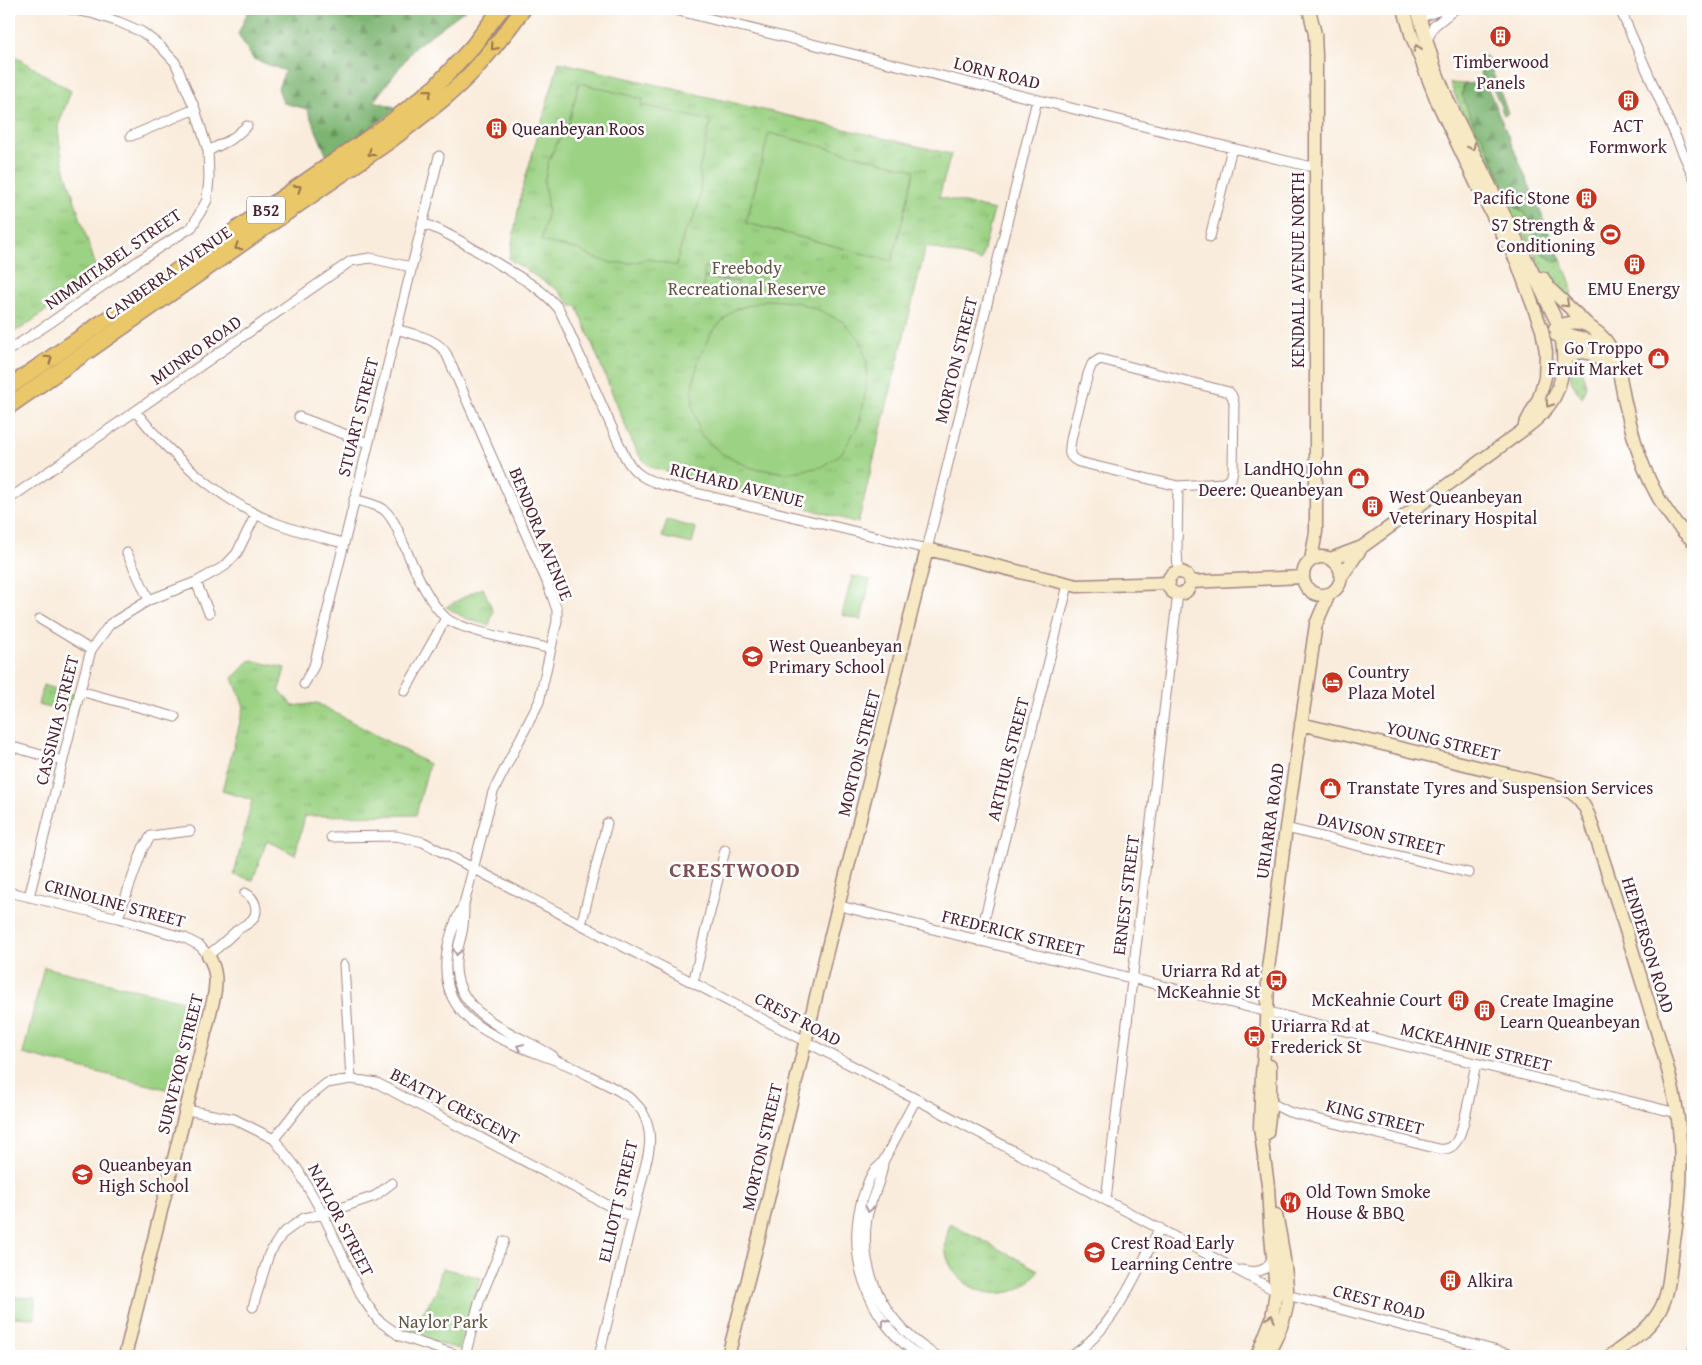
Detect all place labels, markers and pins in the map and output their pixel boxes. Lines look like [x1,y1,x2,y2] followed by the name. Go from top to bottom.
[1489,25,1513,49] building icon: Timberwood Panels
[1453,48,1549,96] place label: Timberwood Panels
[1616,89,1640,113] building icon: ACT Formwork
[1589,112,1668,160] place label: ACT Formwork
[512,115,645,142] place label: Queanbeyan Roos
[484,117,508,141] building icon: Queanbeyan Roos
[1473,184,1570,211] place label: Pacific Stone
[1574,186,1598,210] building icon: Pacific Stone
[1491,211,1596,259] place label: S7 Strength & Conditioning
[1599,223,1623,247] sports icon: S7 Strength & Conditioning
[1622,252,1646,276] building icon: EMU Energy
[1588,275,1680,302] place label: EMU Energy
[1547,334,1644,382] place label: Go Troppo Fruit Market
[1647,346,1671,370] shop icon: Go Troppo Fruit Market
[1198,455,1343,503] place label: LandHQ John Deere: Queanbeyan
[1347,467,1371,491] shop icon: LandHQ John Deere: Queanbeyan
[1389,483,1537,531] place label: West Queanbeyan Veterinary Hospital
[1361,495,1385,519] building icon: West Queanbeyan Veterinary Hospital
[769,632,902,680] place label: West Queanbeyan Primary School
[741,644,765,668] school or university icon: West Queanbeyan Primary School
[1348,658,1435,706] place label: Country Plaza Motel
[1320,670,1344,694] hotel icon: Country Plaza Motel
[1347,774,1653,801] place label: Transtate Tyres and Suspension Services
[1319,776,1343,800] shop icon: Transtate Tyres and Suspension Services
[1157,957,1261,1005] place label: Uriarra Rd at McKeahnie St
[1264,969,1288,993] bus stop icon: Uriarra Rd at McKeahnie St
[1312,986,1443,1013] place label: McKeahnie Court
[1500,987,1640,1035] place label: Create Imagine Learn Queanbeyan
[1446,988,1470,1012] building icon: McKeahnie Court
[1472,999,1496,1023] building icon: Create Imagine Learn Queanbeyan
[1271,1012,1370,1060] place label: Uriarra Rd at Frederick St
[1243,1024,1267,1048] bus stop icon: Uriarra Rd at Frederick St
[99,1151,192,1199] place label: Queanbeyan High School
[71,1163,95,1187] school or university icon: Queanbeyan High School
[1306,1178,1431,1226] place label: Old Town Smoke House & BBQ
[1278,1190,1302,1214] restaurant icon: Old Town Smoke House & BBQ
[1111,1229,1235,1277] place label: Crest Road Early Learning Centre
[1083,1241,1107,1265] school or university icon: Crest Road Early Learning Centre
[1467,1267,1513,1294] place label: Alkira
[1439,1269,1463,1293] building icon: Alkira

